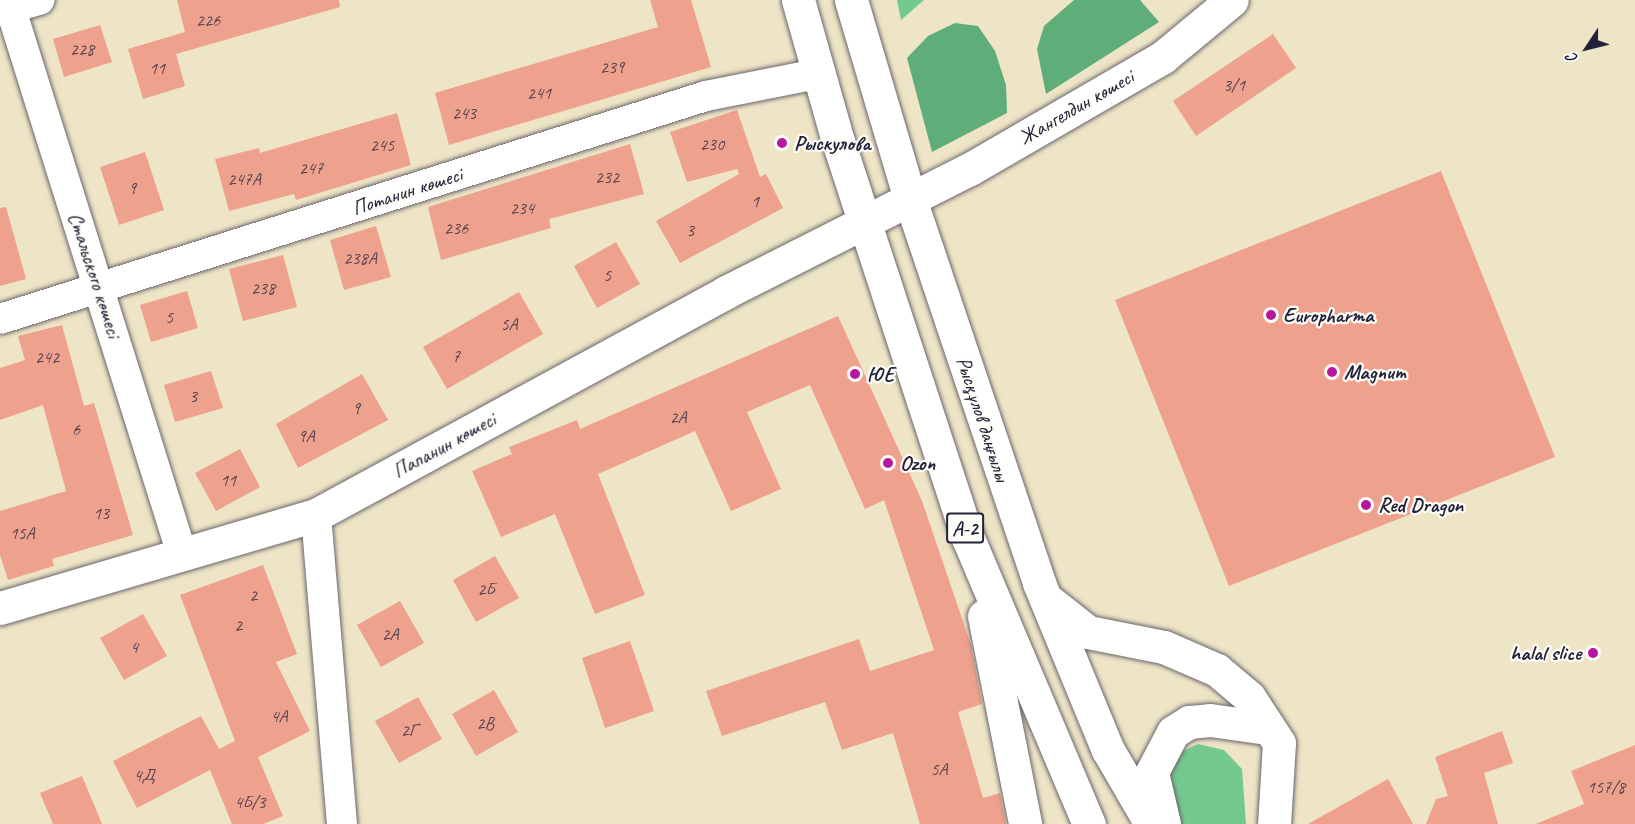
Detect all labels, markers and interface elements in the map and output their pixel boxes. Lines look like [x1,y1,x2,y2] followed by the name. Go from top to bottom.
[196,9,220,31] house number: 226
[1557,18,1617,78] north arrow
[70,38,94,60] house number: 228
[1562,49,1583,67] text: С
[600,56,624,78] house number: 239
[149,57,165,79] house number: 11
[1014,64,1138,150] street label: Жангелдин көшесі
[1223,74,1245,96] house number: 3/1
[527,82,551,104] house number: 241
[452,102,476,124] house number: 243
[794,130,871,156] place label: Рыскулова
[700,133,724,155] house number: 230
[370,134,394,156] house number: 245
[775,136,789,150] marker: Рыскулова
[299,157,323,179] house number: 247
[349,161,465,221] street label: Потанин көшесі
[595,166,619,188] house number: 232
[227,168,261,190] house number: 247А
[128,177,136,199] house number: 9
[751,190,759,212] house number: 1
[510,197,534,219] house number: 234
[63,209,127,341] street label: Стальского көшесі
[444,217,468,239] house number: 236
[686,219,694,241] house number: 3
[343,247,377,269] house number: 238А
[603,264,611,286] house number: 5
[251,277,275,299] house number: 238
[1283,302,1373,328] place label: Europharma
[165,306,173,328] house number: 5
[1264,308,1278,322] marker: Europharma
[500,313,518,335] house number: 5А
[452,345,460,367] house number: 7
[35,346,59,368] house number: 242
[951,353,1015,485] street label: Рысқұлов даңғылы
[1344,359,1406,385] place label: Magnum
[867,361,895,387] place label: ЮЕ
[1325,365,1339,379] marker: Magnum
[848,367,862,381] marker: ЮЕ
[189,385,197,407] house number: 3
[352,397,360,419] house number: 9
[388,406,500,484] street label: Папанин көшесі
[669,406,687,428] house number: 2А
[72,418,80,440] house number: 6
[297,425,315,447] house number: 9А
[900,450,935,476] place label: Ozon
[881,456,895,470] marker: Ozon
[220,469,236,491] house number: 11
[1378,492,1464,518] place label: Red Dragon
[1359,498,1373,512] marker: Red Dragon
[93,502,109,524] house number: 13
[946,511,984,545] road number: A-2
[9,522,35,544] house number: 15А
[477,578,495,600] house number: 2Б
[249,584,257,606] house number: 2
[234,614,242,636] house number: 2
[381,623,399,645] house number: 2А
[130,636,138,658] house number: 4
[1510,640,1581,666] place label: halal slice
[1586,646,1600,660] marker: halal slice
[270,705,288,727] house number: 4А
[476,712,494,734] house number: 2В
[401,719,417,741] house number: 2Г
[930,758,948,780] house number: 5А
[133,764,155,786] house number: 4Д
[1587,776,1625,798] house number: 157/8
[234,791,266,813] house number: 4Б/3

